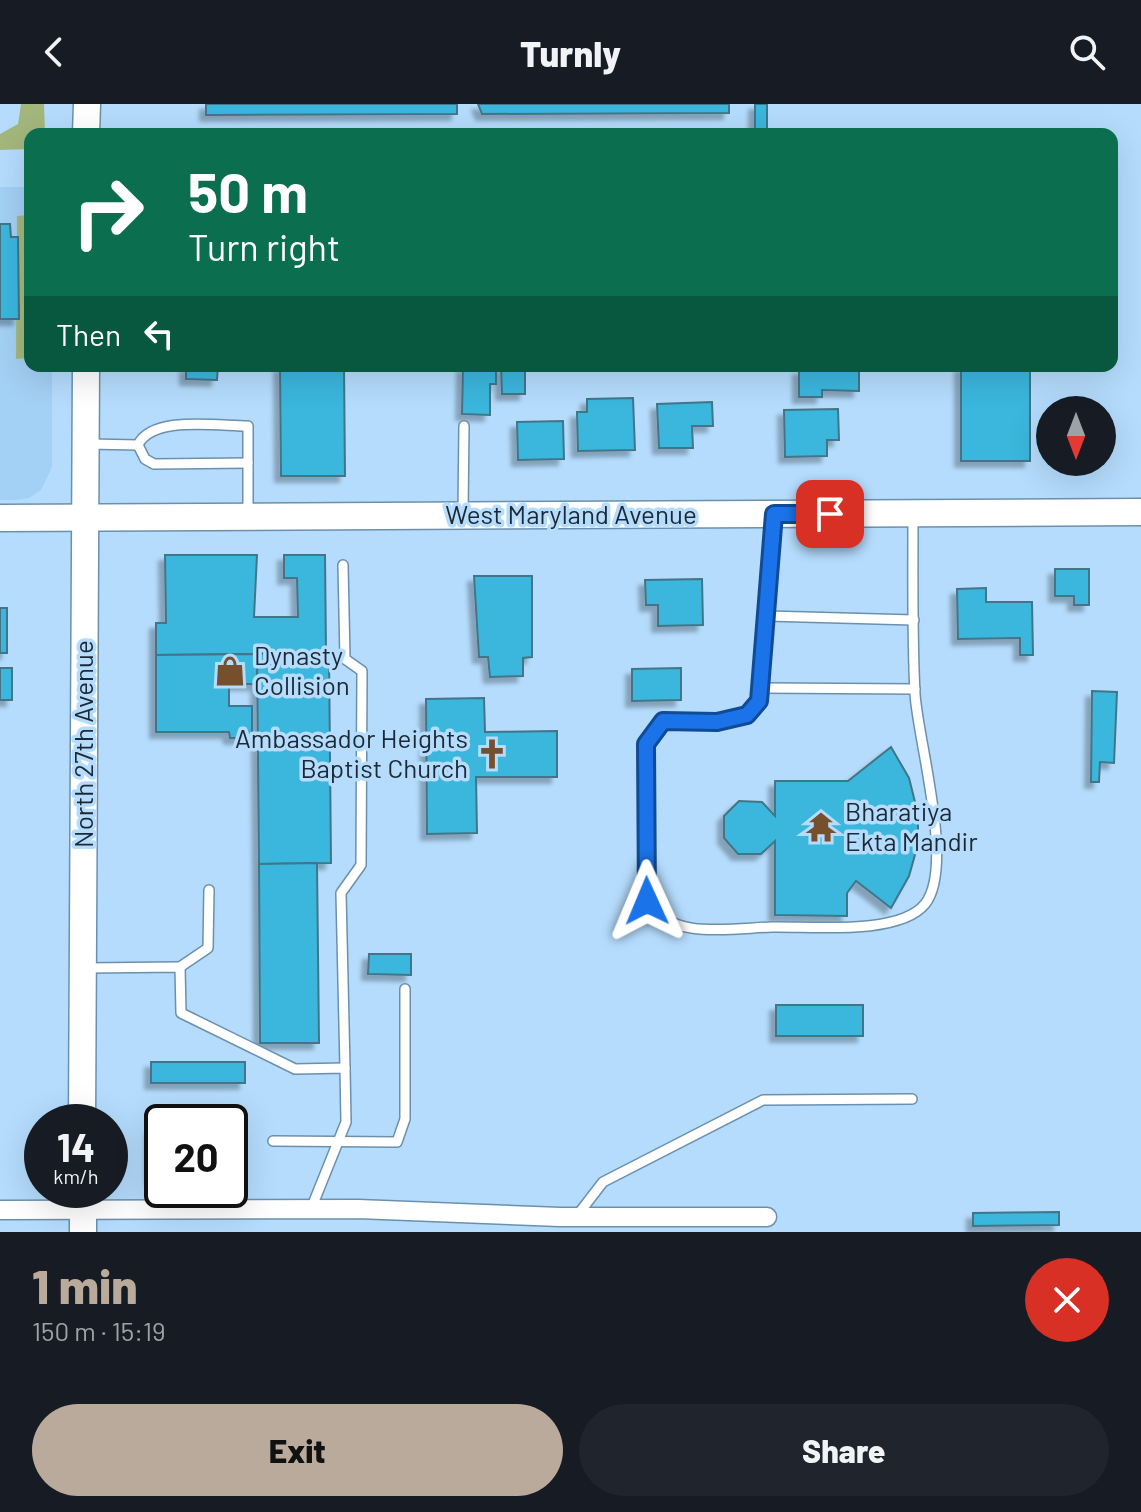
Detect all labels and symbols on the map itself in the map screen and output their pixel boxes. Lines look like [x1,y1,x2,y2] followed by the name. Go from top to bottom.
[1036,396,1116,476] north arrow
[796,480,864,548] pin
[445,498,697,529] street label: West Maryland Avenue
[254,639,350,700] place label: Dynasty Collision
[67,640,98,848] street label: North 27th Avenue
[213,654,247,688] shop icon: Dynasty Collision
[235,722,468,783] place label: Ambassador Heights Baptist Church
[475,737,509,771] church icon: Ambassador Heights Baptist Church
[845,795,978,856] place label: Bharatiya Ekta Mandir
[804,810,838,844] temple icon: Bharatiya Ekta Mandir
[605,859,689,943] position arrow
[144,1104,248,1208] speed limit sign: 20

